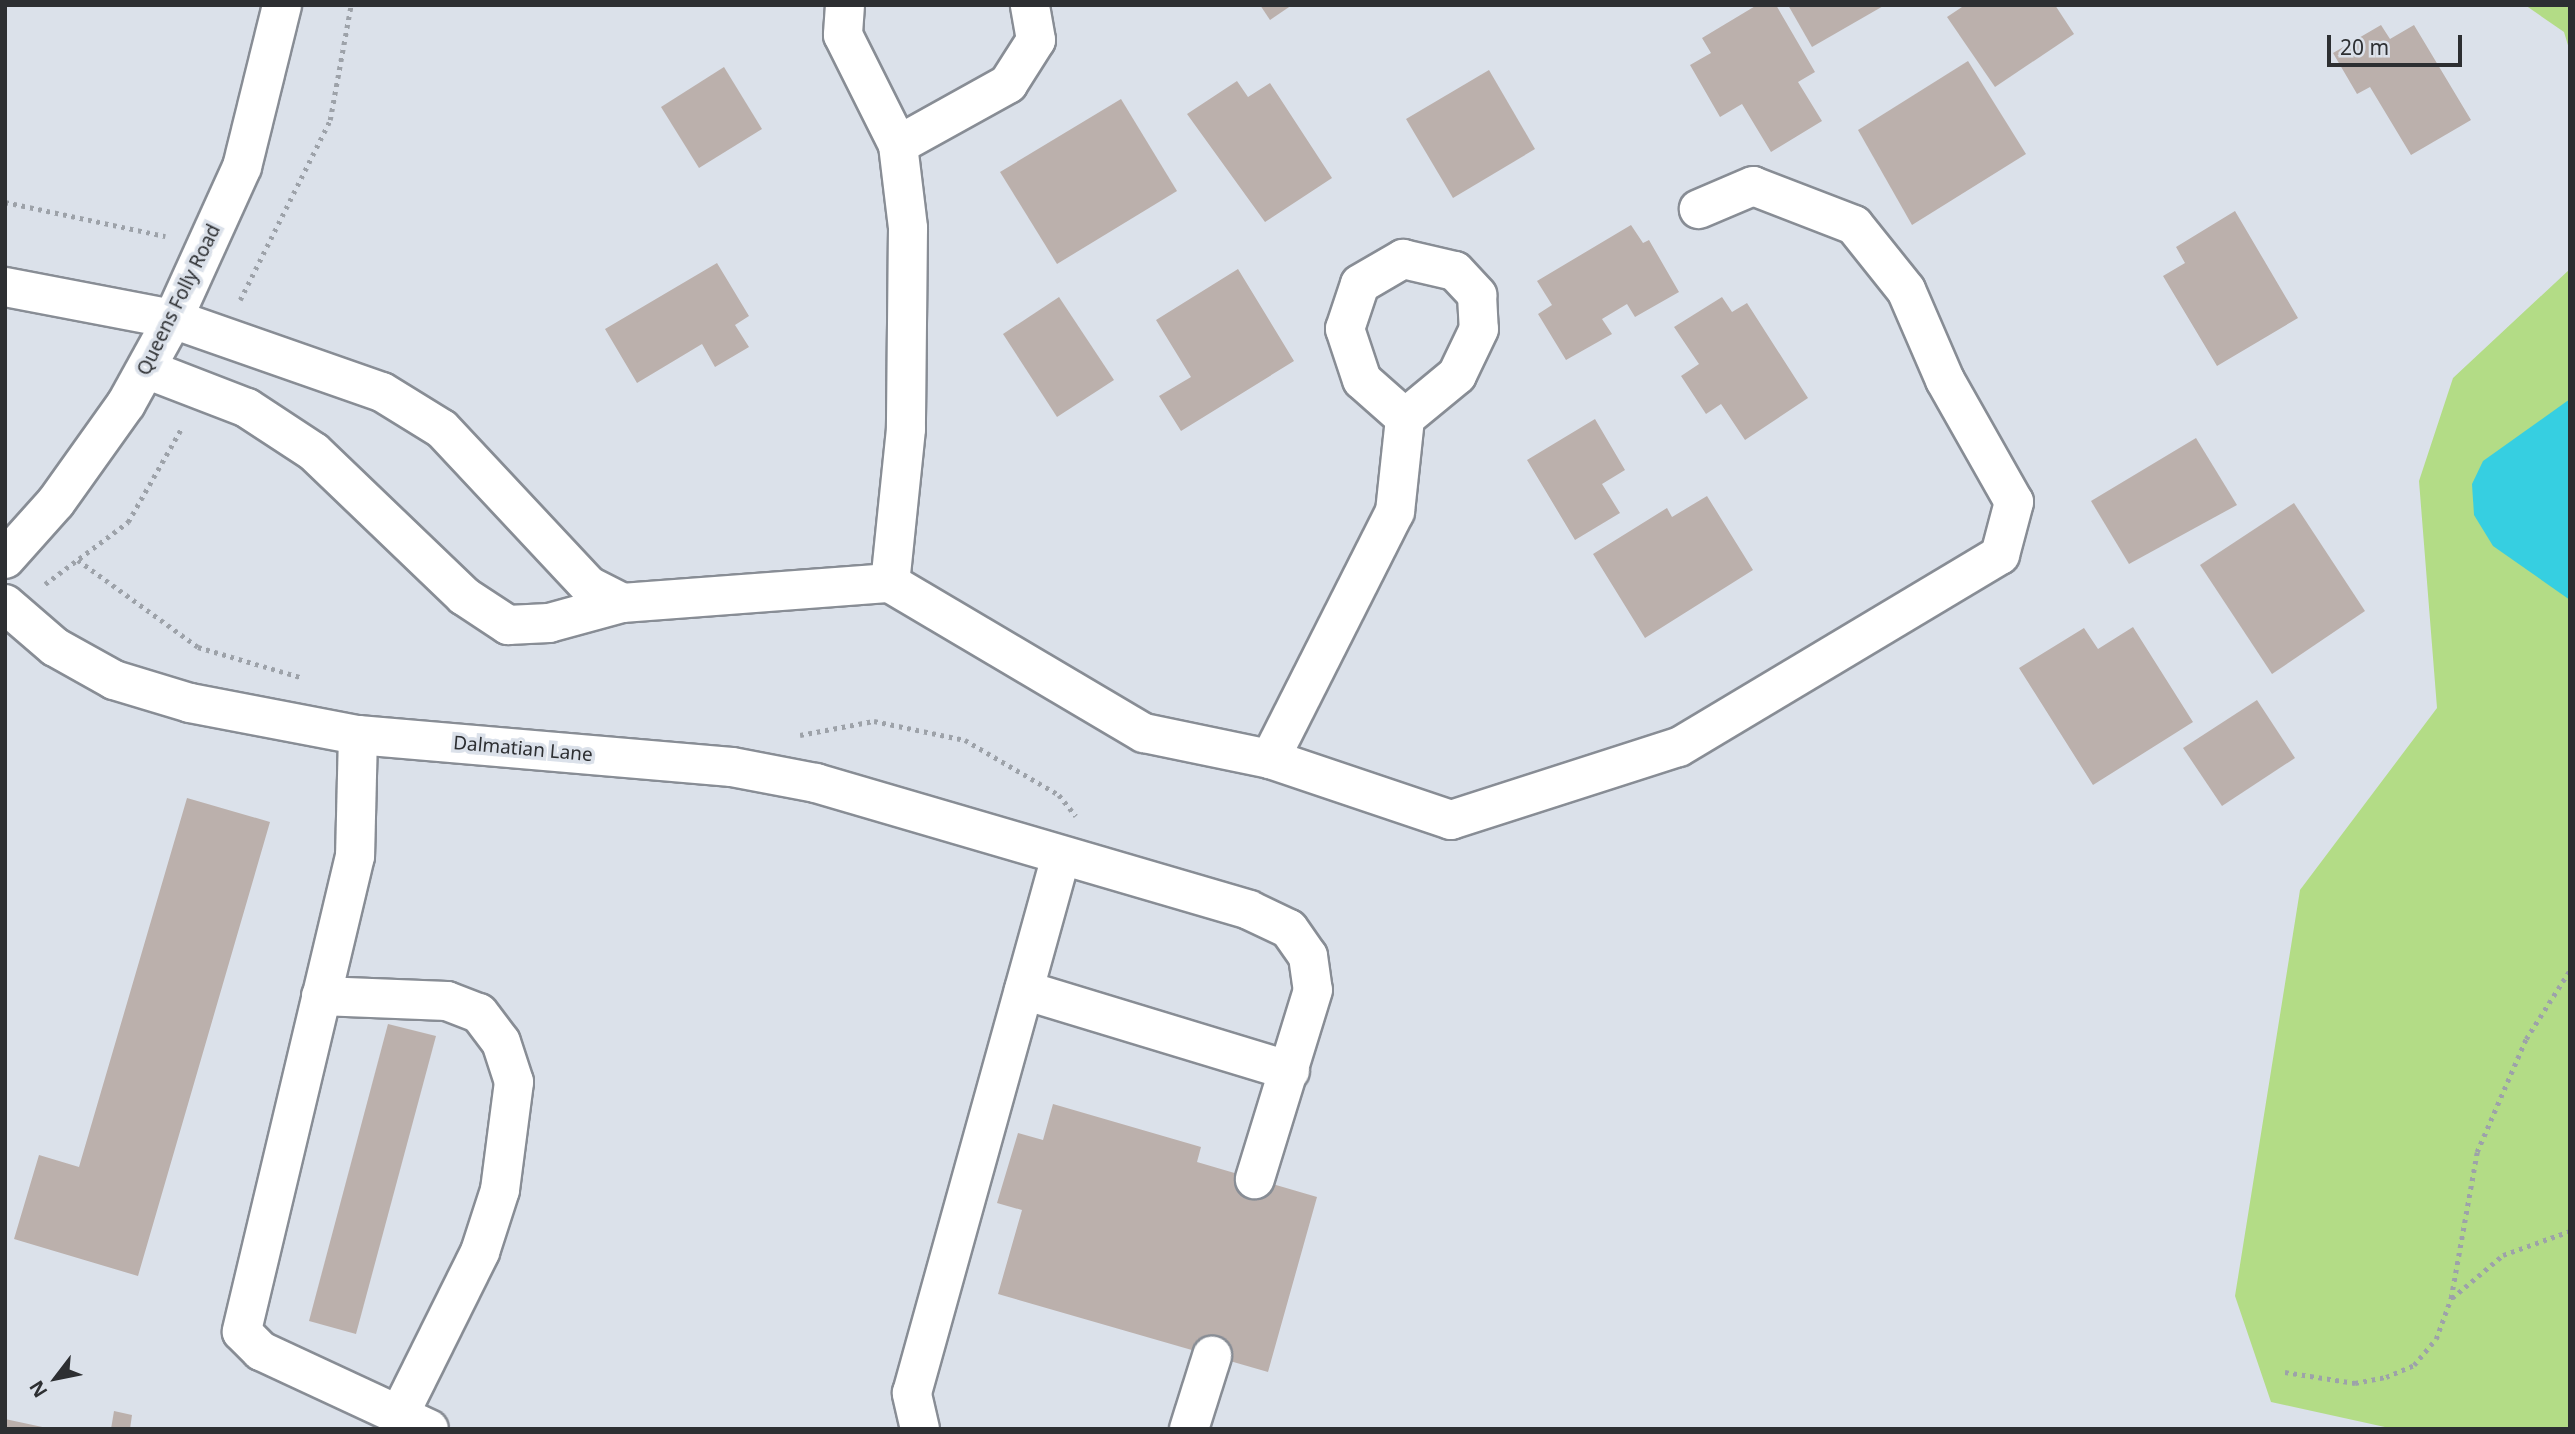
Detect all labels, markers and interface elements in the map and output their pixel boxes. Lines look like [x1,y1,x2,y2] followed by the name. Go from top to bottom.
[2330,21,2465,65] scale bar
[2340,33,2389,61] text: 20 m
[133,221,225,379] street label: Queens Folly Road
[452,732,594,766] street label: Dalmatian Lane
[21,1343,91,1413] north arrow
[23,1376,53,1403] text: N

